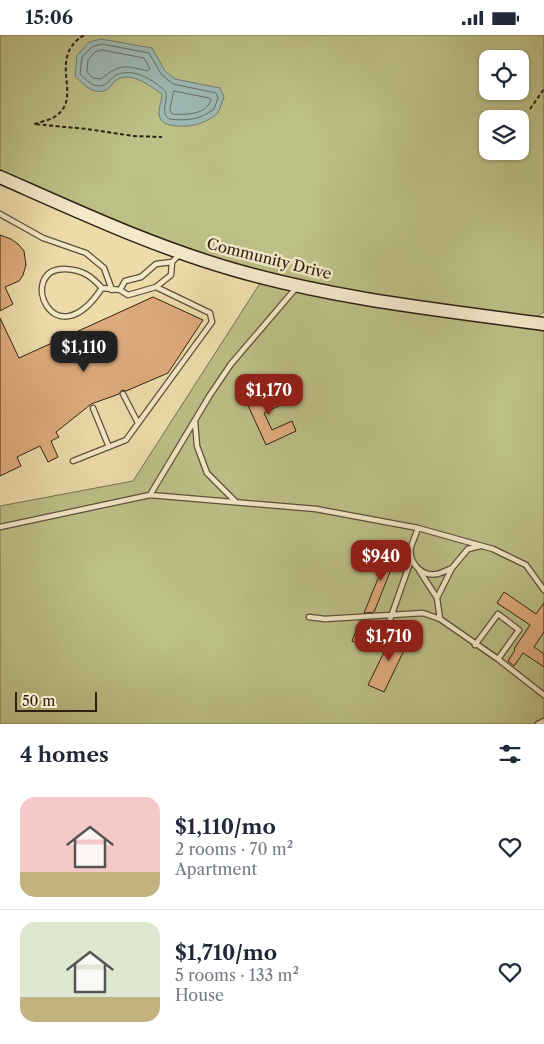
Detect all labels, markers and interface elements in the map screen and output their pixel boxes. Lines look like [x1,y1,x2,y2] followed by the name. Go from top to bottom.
[25,6,73,29] text: 15:06
[479,50,529,160] map controls
[479,50,529,100] button: locate
[479,110,529,160] button: layers
[205,234,334,283] street label: Community Drive
[43,331,125,373] pin: $1,110
[62,337,106,357] text: $1,110
[228,373,310,416] pin: $1,170
[246,380,292,400] text: $1,170
[351,539,411,582] pin: $940
[362,546,400,566] text: $940
[348,619,430,662] pin: $1,710
[366,626,412,646] text: $1,710
[15,689,98,712] scale bar
[22,692,55,710] text: 50 m
[496,740,524,768] icon: filters
[20,742,109,767] text: 4 homes
[175,814,276,839] text: $1,110/mo
[60,817,120,877] icon: home
[496,833,524,861] icon: heart
[175,839,293,859] text: 2 rooms · 70 m²
[175,859,257,879] text: Apartment
[175,940,277,965] text: $1,710/mo
[60,942,120,1002] icon: home
[496,958,524,986] icon: heart
[175,965,299,985] text: 5 rooms · 133 m²
[175,985,224,1005] text: House

